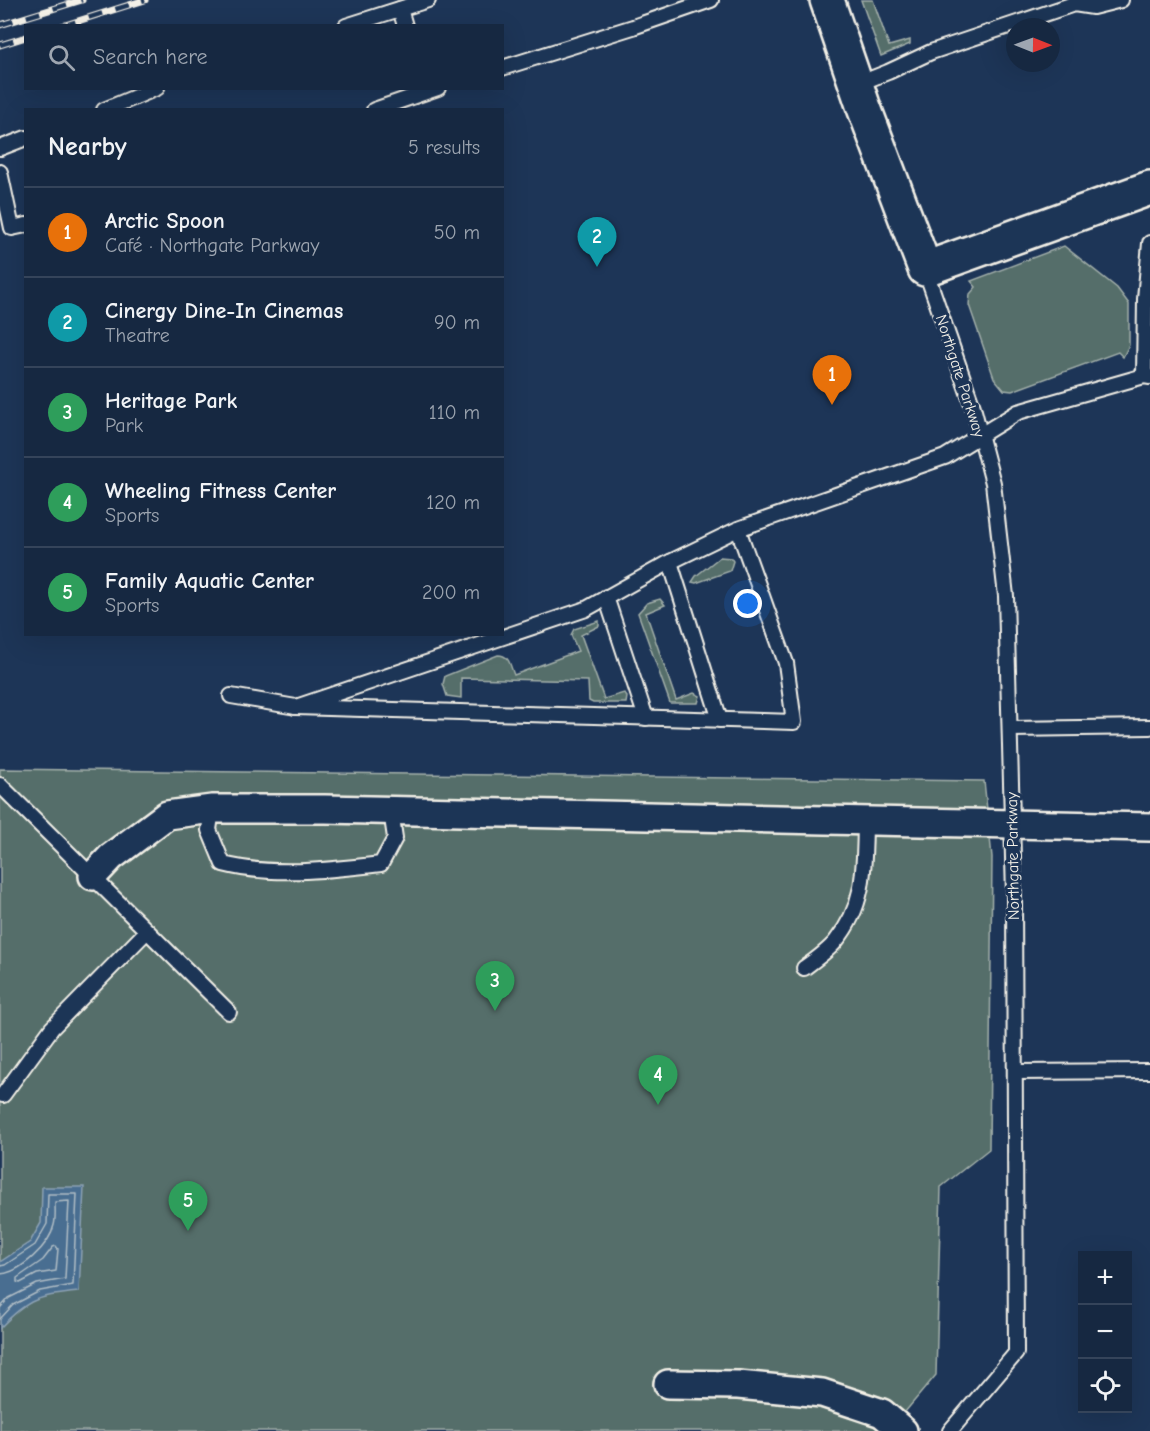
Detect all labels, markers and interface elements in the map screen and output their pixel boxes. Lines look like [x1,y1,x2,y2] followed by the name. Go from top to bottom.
[1006,18,1060,72] north arrow
[24,24,504,90] search box
[45,41,78,74] icon: search
[93,44,208,70] text: Search here
[48,132,127,162] text: Nearby
[408,136,480,159] text: 5 results
[105,208,225,234] text: Arctic Spoon
[578,218,616,267] pin: 2
[64,221,71,244] text: 1
[434,221,480,244] text: 50 m
[105,234,320,257] text: Café · Northgate Parkway
[105,298,343,324] text: Cinergy Dine-In Cinemas
[63,311,72,334] text: 2
[434,311,480,334] text: 90 m
[932,312,989,440] street label: Northgate Parkway
[105,324,170,347] text: Theatre
[812,356,852,405] pin: 1
[105,388,237,414] text: Heritage Park
[63,401,72,424] text: 3
[429,401,480,424] text: 110 m
[105,414,143,437] text: Park
[105,478,336,504] text: Wheeling Fitness Center
[63,491,72,514] text: 4
[426,491,480,514] text: 120 m
[105,504,159,527] text: Sports
[105,568,314,594] text: Family Aquatic Center
[62,581,73,604] text: 5
[422,581,480,604] text: 200 m
[733,589,762,618] your location
[105,594,159,617] text: Sports
[1003,791,1023,920] street label: Northgate Parkway
[476,962,514,1011] pin: 3
[638,1056,678,1105] pin: 4
[168,1182,207,1231] pin: 5
[1078,1251,1132,1413] map controls
[1078,1251,1132,1305] button: +
[1078,1305,1132,1359] button: −
[1078,1359,1132,1413] button: locate

